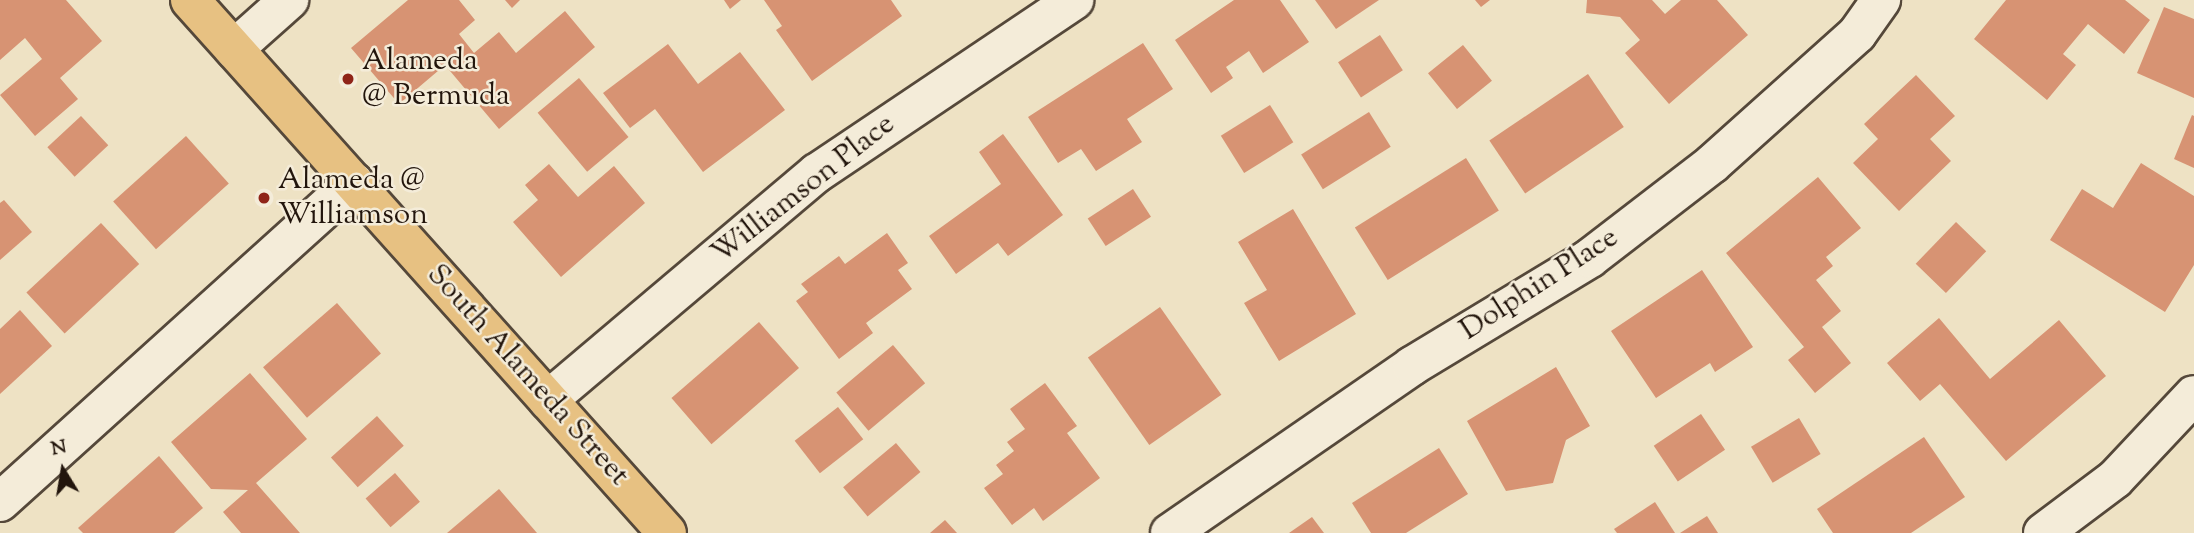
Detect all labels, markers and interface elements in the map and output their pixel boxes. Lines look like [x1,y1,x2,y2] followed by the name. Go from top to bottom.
[362,44,510,114] place label: Alameda @ Bermuda
[340,71,356,87] marker: Alameda @ Bermuda
[705,107,903,273] street label: Williamson Place
[278,163,428,233] place label: Alameda @ Williamson
[256,190,272,206] marker: Alameda @ Williamson
[1454,221,1626,349] street label: Dolphin Place
[418,258,636,494] street label: South Alameda Street
[49,434,69,464] text: N
[28,435,98,505] north arrow

